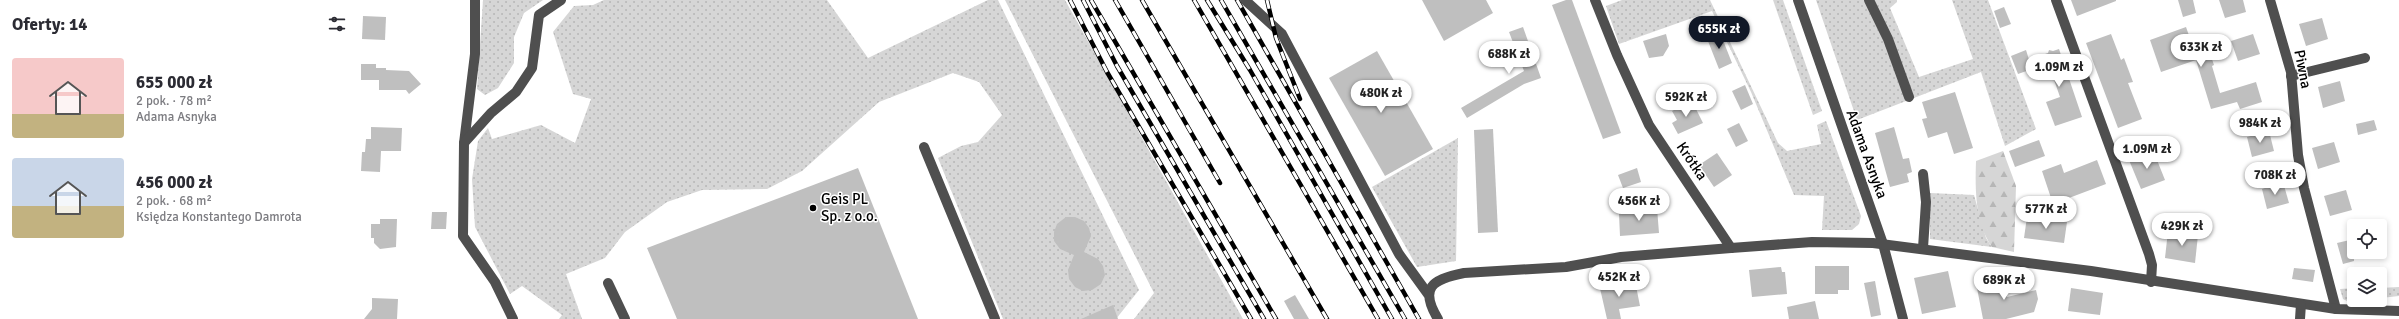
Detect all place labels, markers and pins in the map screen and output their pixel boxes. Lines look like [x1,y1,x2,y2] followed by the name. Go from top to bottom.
[1682,16,1756,50] pin: 655K zł
[2164,34,2238,68] pin: 633K zł
[1472,41,1546,75] pin: 688K zł
[2018,54,2100,88] pin: 1.09M zł
[1344,80,1418,114] pin: 480K zł
[1649,84,1723,118] pin: 592K zł
[2223,110,2297,144] pin: 984K zł
[2106,136,2188,170] pin: 1.09M zł
[2238,162,2312,196] pin: 708K zł
[1602,188,1676,222] pin: 456K zł
[821,190,878,225] place label: Geis PL Sp. z o.o.
[2009,196,2083,230] pin: 577K zł
[808,203,818,213] marker: Geis PL Sp. z o.o.
[2145,213,2219,247] pin: 429K zł
[1582,264,1656,298] pin: 452K zł
[1967,267,2041,301] pin: 689K zł

